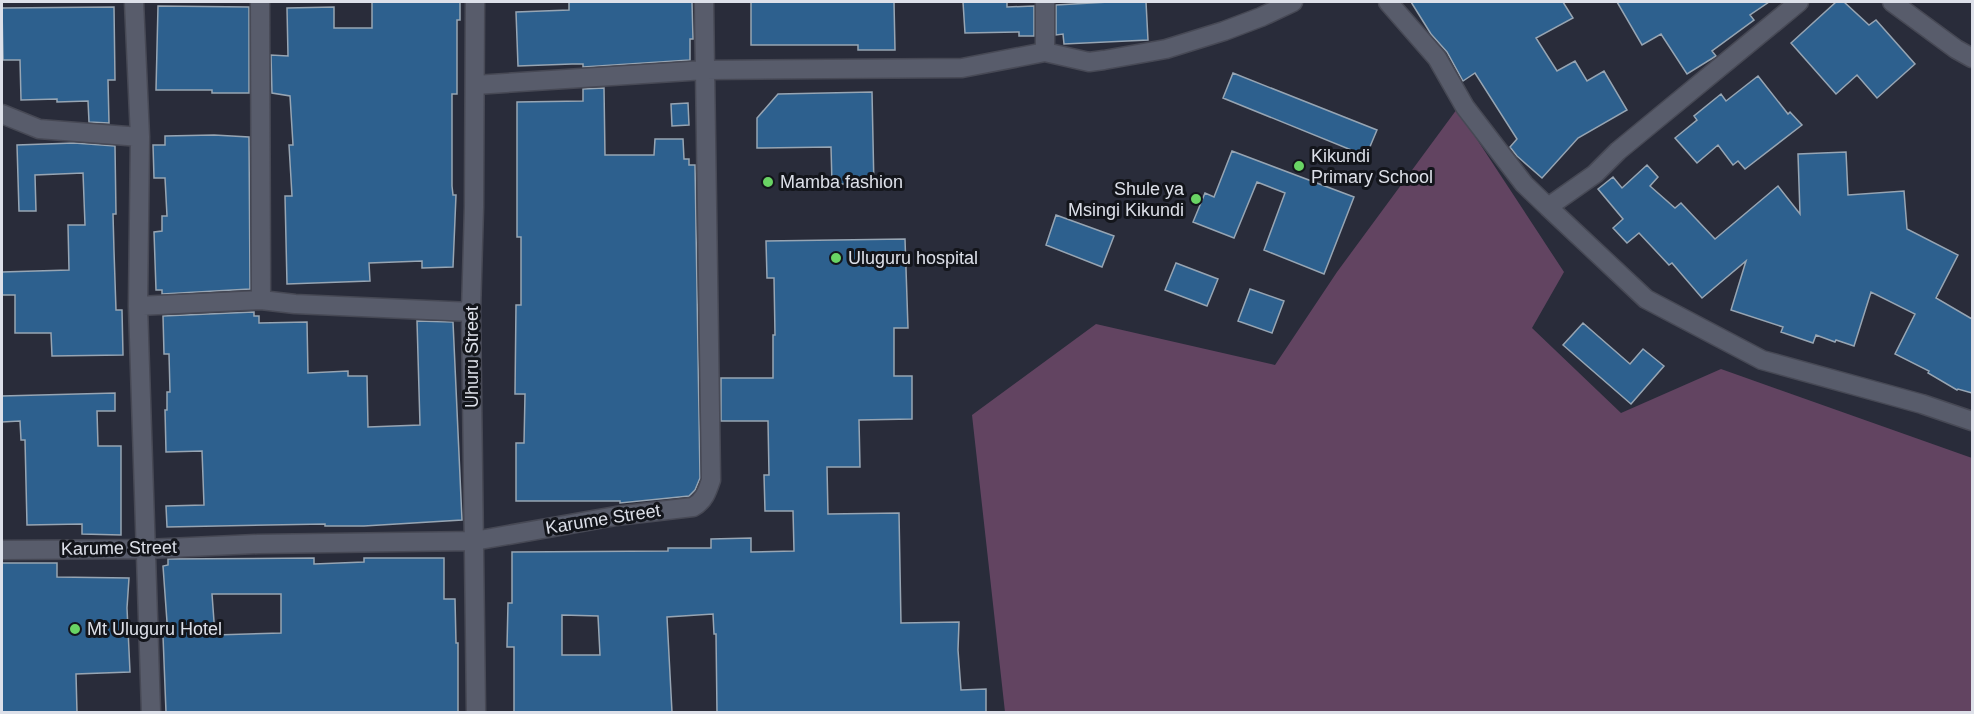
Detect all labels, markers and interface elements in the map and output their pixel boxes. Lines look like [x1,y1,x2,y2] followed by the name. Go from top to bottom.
[1311,146,1433,187] place label: Kikundi Primary School
[1292,159,1306,173] marker: Kikundi Primary School
[780,172,903,192] place label: Mamba fashion
[761,175,775,189] marker: Mamba fashion
[1068,179,1185,220] place label: Shule ya Msingi Kikundi
[1189,192,1203,206] marker: Shule ya Msingi Kikundi
[848,248,978,268] place label: Uluguru hospital
[829,251,843,265] marker: Uluguru hospital
[462,306,482,408] street label: Uhuru Street
[544,500,662,538] street label: Karume Street
[61,537,177,559] street label: Karume Street
[87,619,222,639] place label: Mt Uluguru Hotel
[68,622,82,636] marker: Mt Uluguru Hotel

